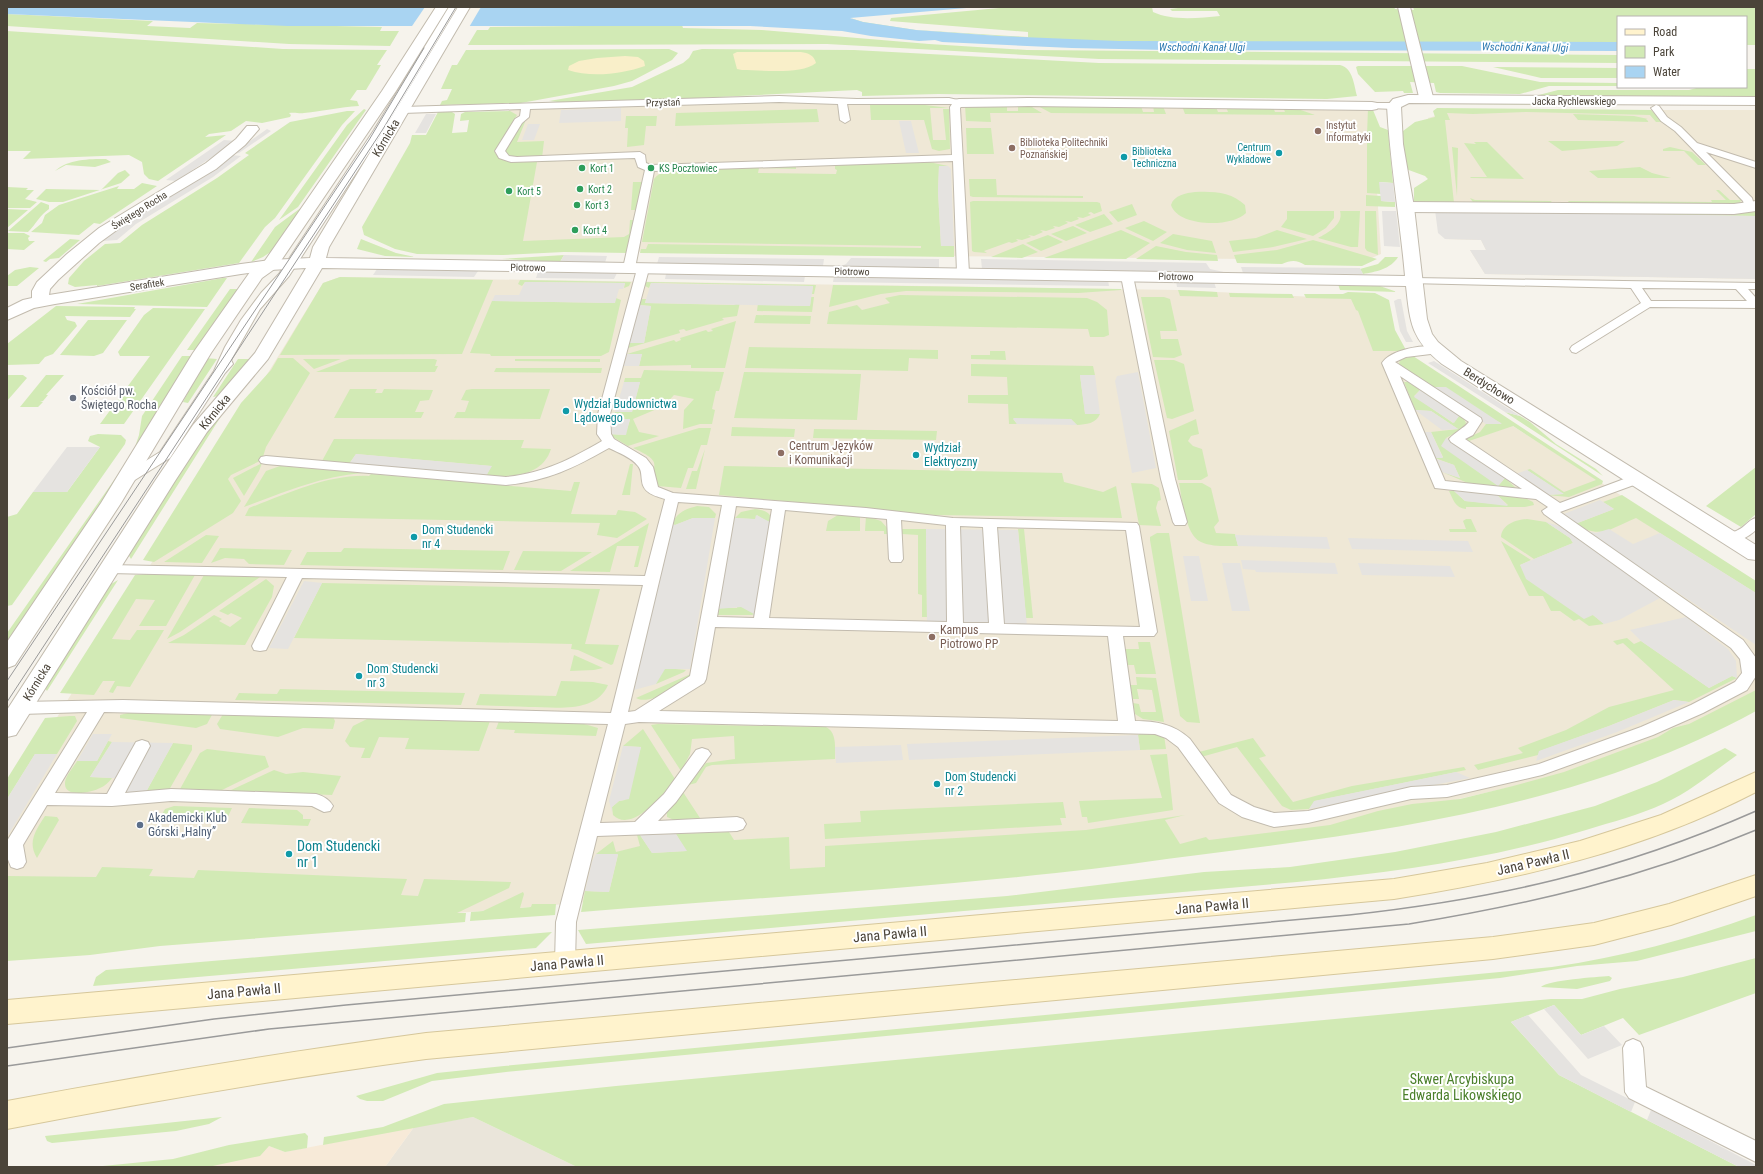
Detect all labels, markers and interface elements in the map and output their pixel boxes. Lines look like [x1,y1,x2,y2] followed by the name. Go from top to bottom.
[1617,16,1747,88] legend
[1653,25,1677,39] text: Road
[1482,40,1569,55] water label: Wschodni Kanał Ulgi
[1159,41,1246,54] water label: Wschodni Kanał Ulgi
[1653,45,1675,59] text: Park
[1653,65,1681,79] text: Water
[646,96,681,109] street label: Przystań
[1532,96,1616,107] street label: Jacka Rychlewskiego
[369,116,403,159] street label: Kórnicka
[1326,120,1371,143] place label: Instytut Informatyki
[1313,126,1323,136] marker: Instytut Informatyki
[1020,137,1108,160] place label: Biblioteka Politechniki Poznańskiej
[1226,142,1271,165] place label: Centrum Wykładowe
[1007,143,1017,153] marker: Biblioteka Politechniki Poznańskiej
[1132,146,1177,169] place label: Biblioteka Techniczna
[1274,148,1284,158] marker: Centrum Wykładowe
[1119,152,1129,162] marker: Biblioteka Techniczna
[577,163,587,173] marker: Kort 1
[590,163,614,174] place label: Kort 1
[646,163,656,173] marker: KS Pocztowiec
[659,163,718,174] place label: KS Pocztowiec
[575,184,585,194] marker: Kort 2
[588,184,612,195] place label: Kort 2
[504,186,514,196] marker: Kort 5
[517,186,541,197] place label: Kort 5
[109,188,169,232] street label: Świętego Rocha
[572,200,582,210] marker: Kort 3
[585,200,609,211] place label: Kort 3
[570,225,580,235] marker: Kort 4
[583,225,607,236] place label: Kort 4
[510,262,546,273] street label: Piotrowo
[834,266,870,277] street label: Piotrowo
[1158,271,1194,282] street label: Piotrowo
[129,276,165,293] street label: Serafitek
[1461,365,1517,407] street label: Berdychowo
[81,384,157,412] place label: Kościół pw. Świętego Rocha
[197,391,234,432] street label: Kórnicka
[68,393,78,403] marker: Kościół pw. Świętego Rocha
[574,397,677,425] place label: Wydział Budownictwa Lądowego
[561,406,571,416] marker: Wydział Budownictwa Lądowego
[789,439,873,467] place label: Centrum Języków i Komunikacji
[924,441,978,469] place label: Wydział Elektryczny
[776,448,786,458] marker: Centrum Języków i Komunikacji
[911,450,921,460] marker: Wydział Elektryczny
[422,523,493,551] place label: Dom Studencki nr 4
[409,532,419,542] marker: Dom Studencki nr 4
[940,623,999,651] place label: Kampus Piotrowo PP
[927,632,937,642] marker: Kampus Piotrowo PP
[20,661,54,703] street label: Kórnicka
[367,662,438,690] place label: Dom Studencki nr 3
[354,671,364,681] marker: Dom Studencki nr 3
[945,770,1016,798] place label: Dom Studencki nr 2
[932,779,942,789] marker: Dom Studencki nr 2
[148,811,227,839] place label: Akademicki Klub Górski „Halny”
[135,820,145,830] marker: Akademicki Klub Górski „Halny”
[297,838,380,870] place label: Dom Studencki nr 1
[1495,846,1571,878] street label: Jana Pawła II
[284,849,294,859] marker: Dom Studencki nr 1
[1174,895,1250,917] street label: Jana Pawła II
[852,923,928,945] street label: Jana Pawła II
[529,952,605,974] street label: Jana Pawła II
[206,980,282,1002] street label: Jana Pawła II
[1402,1071,1522,1103] park label: Skwer Arcybiskupa Edwarda Likowskiego

